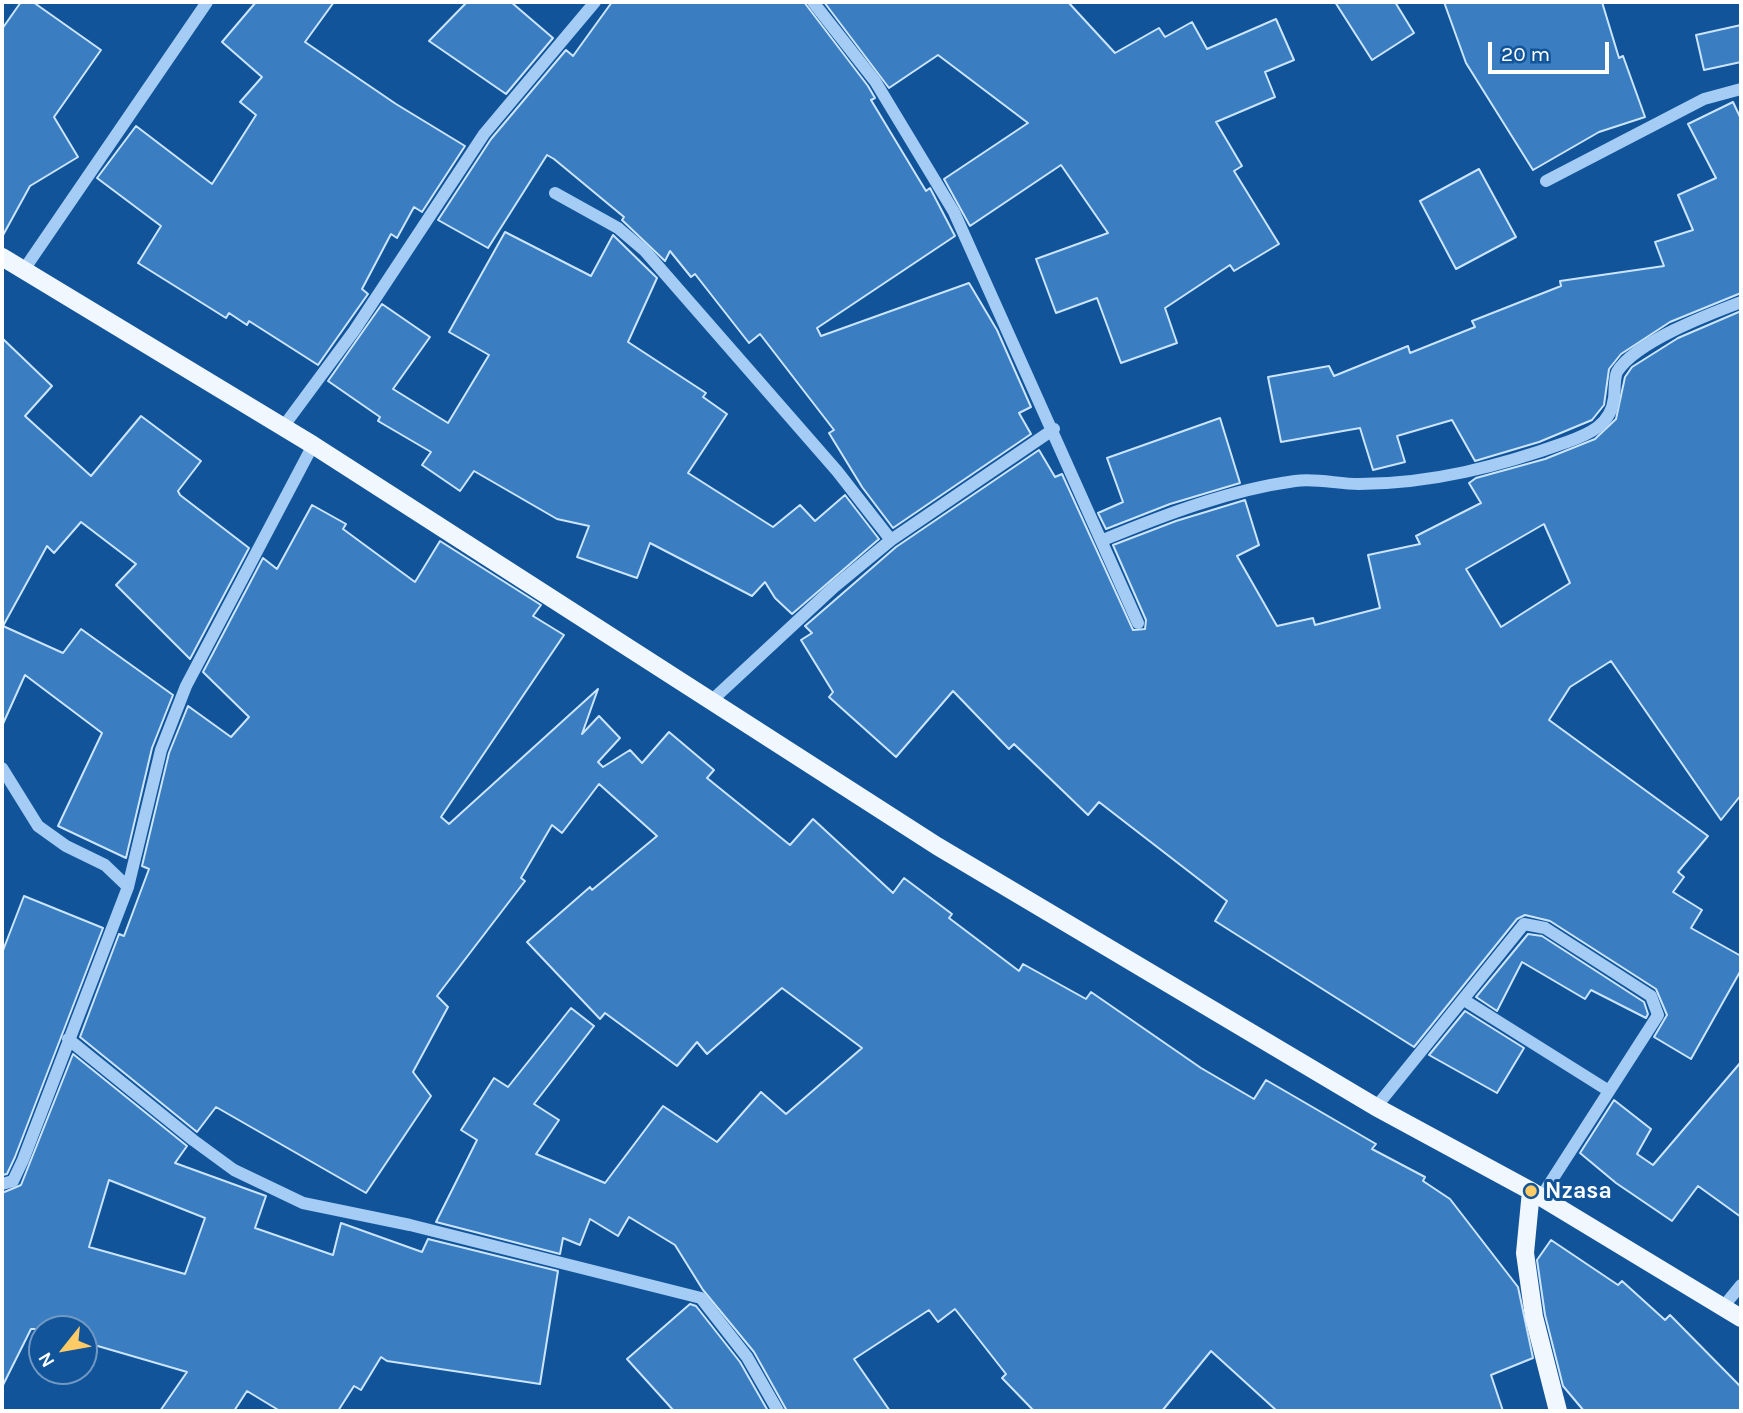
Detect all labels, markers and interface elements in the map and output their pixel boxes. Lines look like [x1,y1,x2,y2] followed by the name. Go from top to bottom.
[1491,28,1612,72] scale bar
[1501,42,1550,66] text: 20 m
[1545,1177,1612,1205] place label: Nzasa
[1523,1183,1539,1199] marker: Nzasa
[28,1315,98,1385] north arrow
[34,1348,60,1371] text: N

